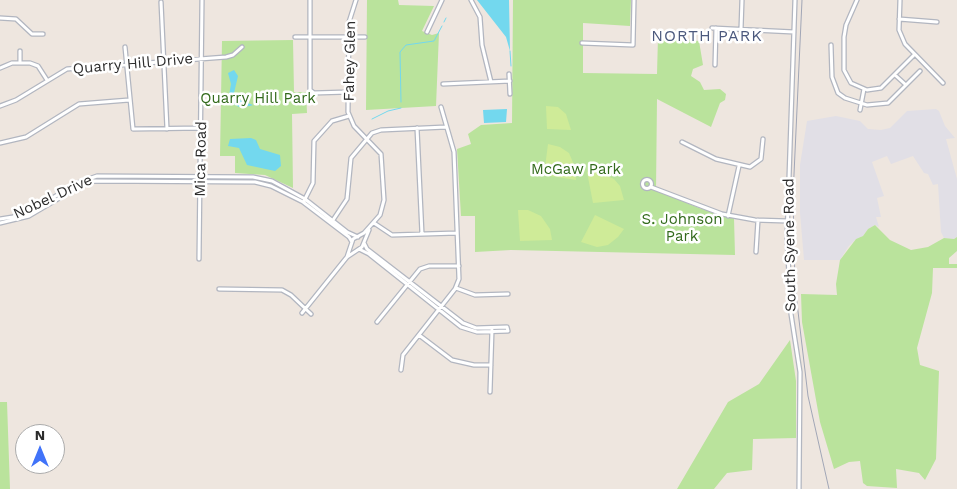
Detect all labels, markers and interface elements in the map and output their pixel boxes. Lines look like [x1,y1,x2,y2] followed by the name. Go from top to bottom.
[340,20,360,102] street label: Fahey Glen
[650,26,764,46] district label: NORTH PARK
[72,50,194,78] street label: Quarry Hill Drive
[200,90,316,108] park label: Quarry Hill Park
[191,121,211,197] street label: Mica Road
[531,161,621,179] park label: McGaw Park
[11,171,95,223] street label: Nobel Drive
[780,178,800,312] street label: South Syene Road
[642,211,722,246] park label: S. Johnson Park
[15,424,65,474] north arrow
[35,427,45,443] text: N

